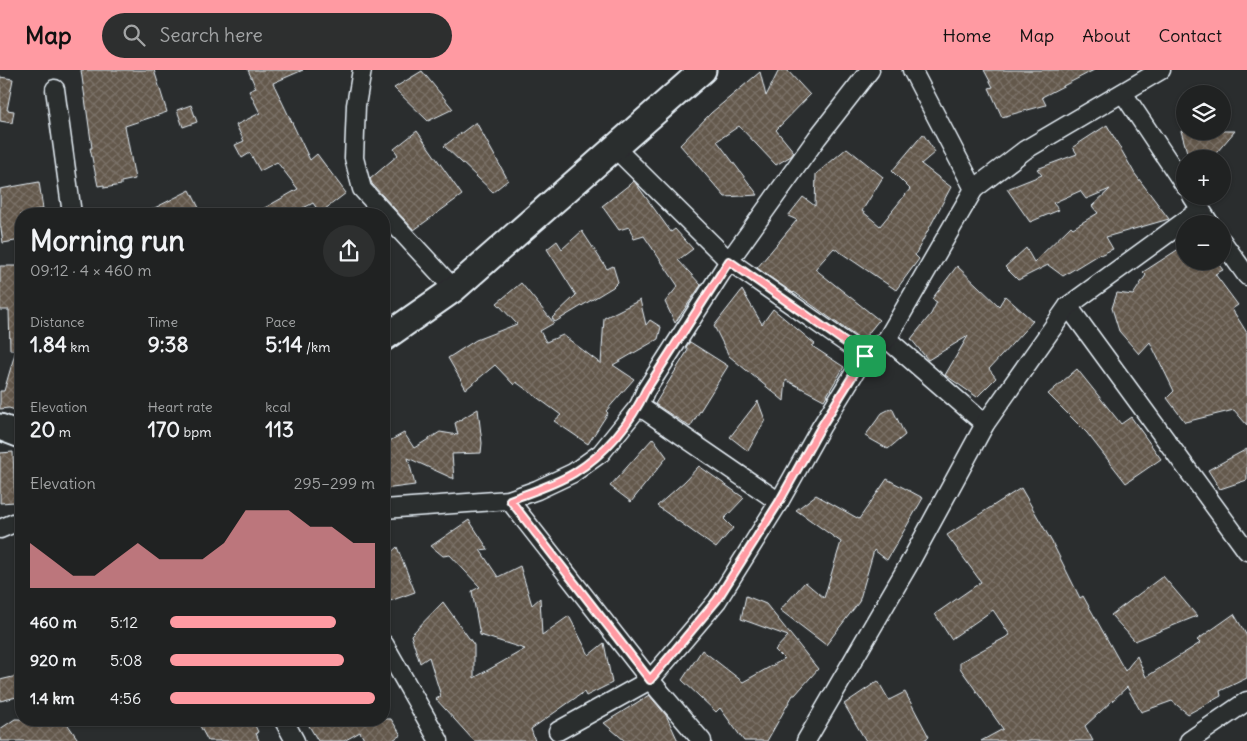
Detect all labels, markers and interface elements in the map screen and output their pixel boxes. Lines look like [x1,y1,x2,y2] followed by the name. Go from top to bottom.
[102,13,452,58] search box
[25,20,72,50] text: Map
[120,21,148,49] icon: search
[160,23,263,47] text: Search here
[943,24,991,47] text: Home
[1019,24,1054,47] text: Map
[1082,24,1130,47] text: About
[1158,24,1222,47] text: Contact
[1176,85,1231,270] map controls
[1176,85,1231,140] button: layers
[1176,150,1231,205] button: +
[1176,215,1231,270] button: −
[30,223,185,259] text: Morning run
[323,225,375,277] button: share
[30,260,151,280] text: 09:12 · 4 × 460 m
[30,313,85,331] text: Distance
[148,313,178,331] text: Time
[265,313,296,331] text: Pace
[30,331,67,358] text: 1.84
[148,331,189,358] text: 9:38
[265,331,303,358] text: 5:14
[844,335,886,377] pin
[67,338,90,356] text: km
[303,338,330,356] text: /km
[851,342,879,370] icon: arrive
[30,398,87,416] text: Elevation
[148,398,213,416] text: Heart rate
[265,398,291,416] text: kcal
[30,416,55,443] text: 20
[148,416,180,443] text: 170
[265,416,294,443] text: 113
[55,423,71,441] text: m
[180,423,211,441] text: bpm
[30,473,96,493] text: Elevation
[294,473,375,493] text: 295–299 m
[30,612,77,632] text: 460 m
[110,612,138,632] text: 5:12
[30,650,76,670] text: 920 m
[110,650,143,670] text: 5:08
[30,688,75,708] text: 1.4 km
[110,688,141,708] text: 4:56

